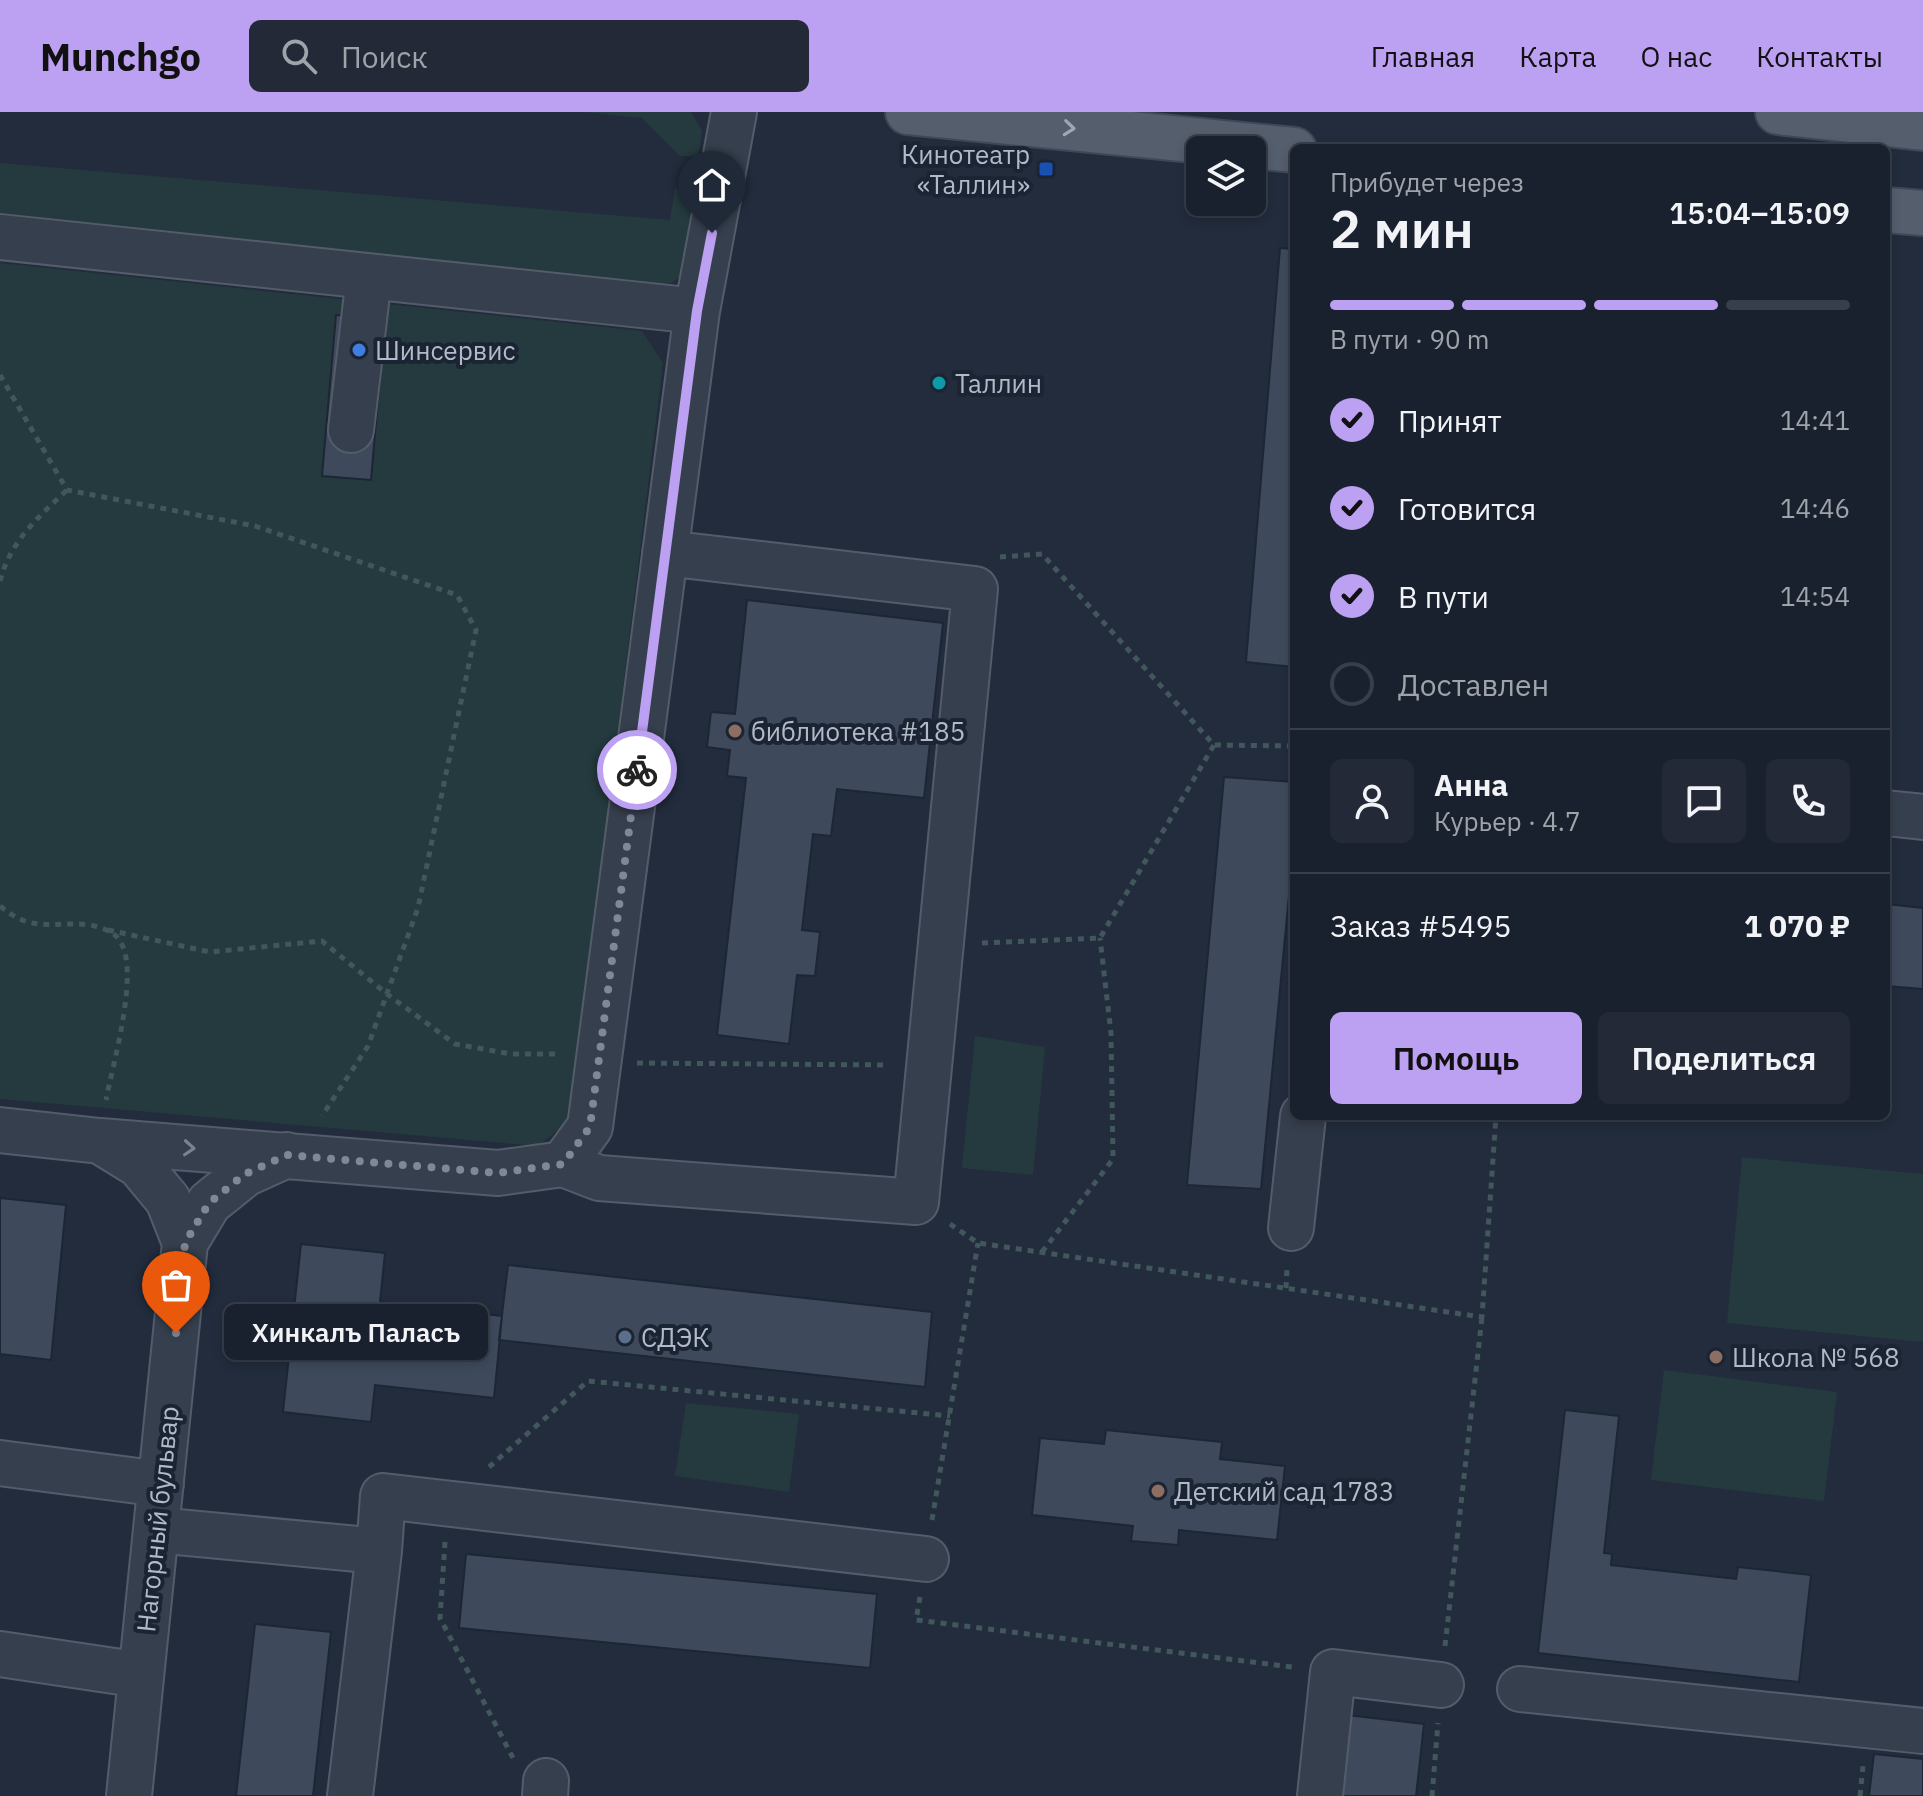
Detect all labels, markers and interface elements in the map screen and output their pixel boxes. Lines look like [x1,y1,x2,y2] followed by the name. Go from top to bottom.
[249,20,809,92] search box
[40,32,201,81] text: Munchgo
[277,34,321,78] icon: search
[341,37,428,76] text: Поиск
[1371,38,1475,75] text: Главная
[1519,38,1596,75] text: Карта
[1640,38,1712,75] text: О нас
[1756,38,1883,75] text: Контакты
[1063,119,1076,136] one-way arrow
[1186,136,1266,216] map controls
[1186,136,1266,216] button: layers
[901,137,1030,201] place label: Кинотеатр «Таллин»
[678,151,746,233] pin
[1037,160,1055,178] marker: Кинотеатр «Таллин»
[690,163,734,207] icon: home
[1330,165,1524,199] text: Прибудет через
[1669,193,1850,232] text: 15:04–15:09
[1330,195,1474,262] text: 2 мин
[1330,322,1490,356] text: В пути · 90 m
[375,333,516,367] place label: Шинсервис
[350,341,368,359] marker: Шинсервис
[955,366,1042,400] place label: Таллин
[930,374,948,392] marker: Таллин
[1330,398,1374,442] icon: check
[1398,401,1502,440] text: Принят
[1780,403,1850,437] text: 14:41
[1330,486,1374,530] icon: check
[1398,489,1536,528] text: Готовится
[1780,491,1850,525] text: 14:46
[1330,574,1374,618] icon: check
[1398,577,1489,616] text: В пути
[1780,579,1850,613] text: 14:54
[1398,665,1549,704] text: Доставлен
[751,714,965,748] place label: библиотека #185
[726,722,744,740] marker: библиотека #185
[597,730,677,810] courier
[615,748,659,792] icon: bike
[1330,759,1414,843] button: person
[1662,759,1746,843] button: chat
[1766,759,1850,843] button: phone
[1434,765,1508,804] text: Анна
[1434,804,1581,838] text: Курьер · 4.7
[1330,906,1512,945] text: Заказ #5495
[1744,906,1850,945] text: 1 070 ₽
[1330,1012,1582,1104] button: Помощь
[1598,1012,1850,1104] button: Поделиться
[183,1139,196,1156] one-way arrow
[142,1251,210,1333] pin
[154,1263,198,1307] icon: bag
[224,1305,488,1361] callout: Хинкалъ Паласъ
[252,1315,460,1349] text: Хинкалъ Паласъ
[641,1320,710,1354] place label: СДЭК
[616,1328,634,1346] marker: СДЭК
[1732,1340,1900,1374] place label: Школа № 568
[1707,1348,1725,1366] marker: Школа № 568
[128,1404,186,1634] street label: Нагорный бульвар
[1174,1474,1394,1508] place label: Детский сад 1783
[1149,1482,1167,1500] marker: Детский сад 1783

